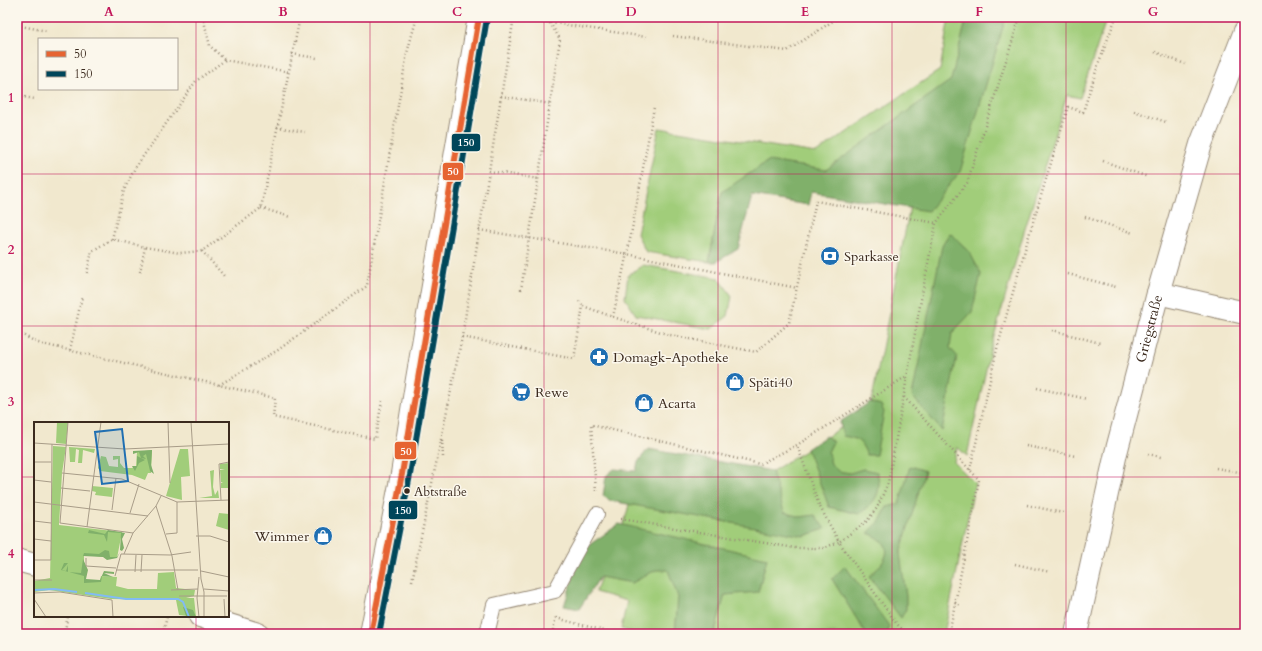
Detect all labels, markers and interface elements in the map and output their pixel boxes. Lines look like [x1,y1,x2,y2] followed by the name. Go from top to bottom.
[104,3,114,21] text: A
[278,3,288,21] text: B
[452,3,462,21] text: C
[625,3,637,21] text: D
[801,3,809,21] text: E
[975,3,983,21] text: F
[1148,3,1159,21] text: G
[38,38,178,90] legend
[74,46,86,62] text: 50
[74,66,92,82] text: 150
[8,89,14,107] text: 1
[451,133,481,152] line badge: 150
[458,135,475,150] text: 150
[442,162,464,181] line badge: 50
[447,164,459,179] text: 50
[8,241,15,259] text: 2
[819,245,841,267] bank icon: Sparkasse
[844,247,899,266] place label: Sparkasse
[1131,293,1167,365] street label: Griegstraße
[588,346,610,368] pharmacy icon: Domagk-Apotheke
[613,348,729,367] place label: Domagk-Apotheke
[724,371,746,393] shop icon: Späti40
[749,373,792,392] place label: Späti40
[510,381,532,403] supermarket icon: Rewe
[535,383,569,402] place label: Rewe
[633,392,655,414] shop icon: Acarta
[8,393,15,411] text: 3
[658,394,696,413] place label: Acarta
[34,422,229,617] inset map
[394,441,417,460] line badge: 50
[400,444,412,459] text: 50
[414,483,467,501] place label: Abtstraße
[402,486,412,496] marker: Abtstraße
[388,500,418,520] line badge: 150
[395,503,412,518] text: 150
[312,525,334,547] shop icon: Wimmer
[253,527,310,546] place label: Wimmer
[8,545,15,563] text: 4

